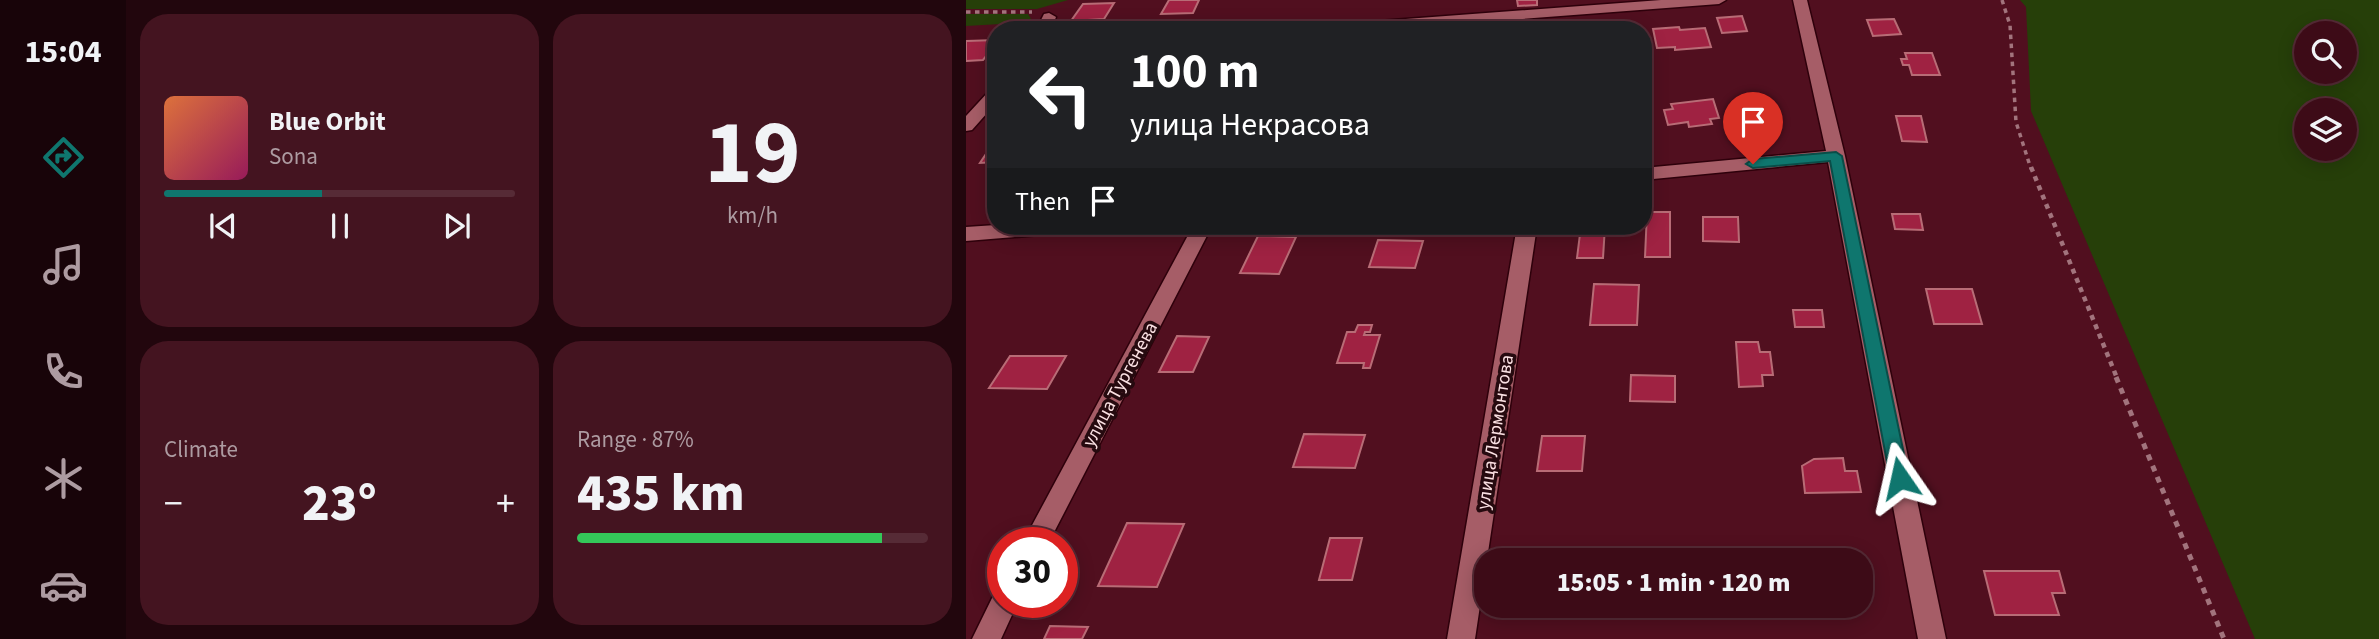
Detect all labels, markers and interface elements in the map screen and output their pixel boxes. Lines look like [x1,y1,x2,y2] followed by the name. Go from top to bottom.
[2294,21,2357,161] map controls
[2294,21,2357,84] button: search
[24,29,102,75] text: 15:04
[1130,37,1259,107] text: 100 m
[1015,49,1106,140] icon: left
[704,89,801,218] text: 19
[1723,92,1783,164] pin
[2294,98,2357,161] button: layers
[1130,102,1370,148] text: улица Некрасова
[269,103,386,140] text: Blue Orbit
[1734,103,1772,141] icon: arrive
[39,133,88,182] icon: directions
[269,140,318,173] text: Sona
[1084,182,1122,220] icon: arrive
[1015,183,1070,220] text: Then
[727,199,778,232] text: km/h
[204,207,242,245] icon: previous
[321,207,359,245] icon: pause
[438,207,476,245] icon: next
[39,240,88,289] icon: music
[1076,317,1165,452] street label: улица Тургенева
[39,347,88,396] icon: phone
[1470,353,1521,512] street label: улица Лермонтова
[577,423,694,456] text: Range · 87%
[164,433,238,466] text: Climate
[1863,441,1937,515] position arrow
[39,454,88,503] icon: climate
[577,457,745,531] text: 435 km
[302,467,377,541] text: 23°
[164,477,183,531] text: −
[496,477,515,531] text: +
[987,527,1078,618] speed limit sign: 30
[39,561,88,610] icon: car
[1557,564,1790,601] text: 15:05 · 1 min · 120 m

